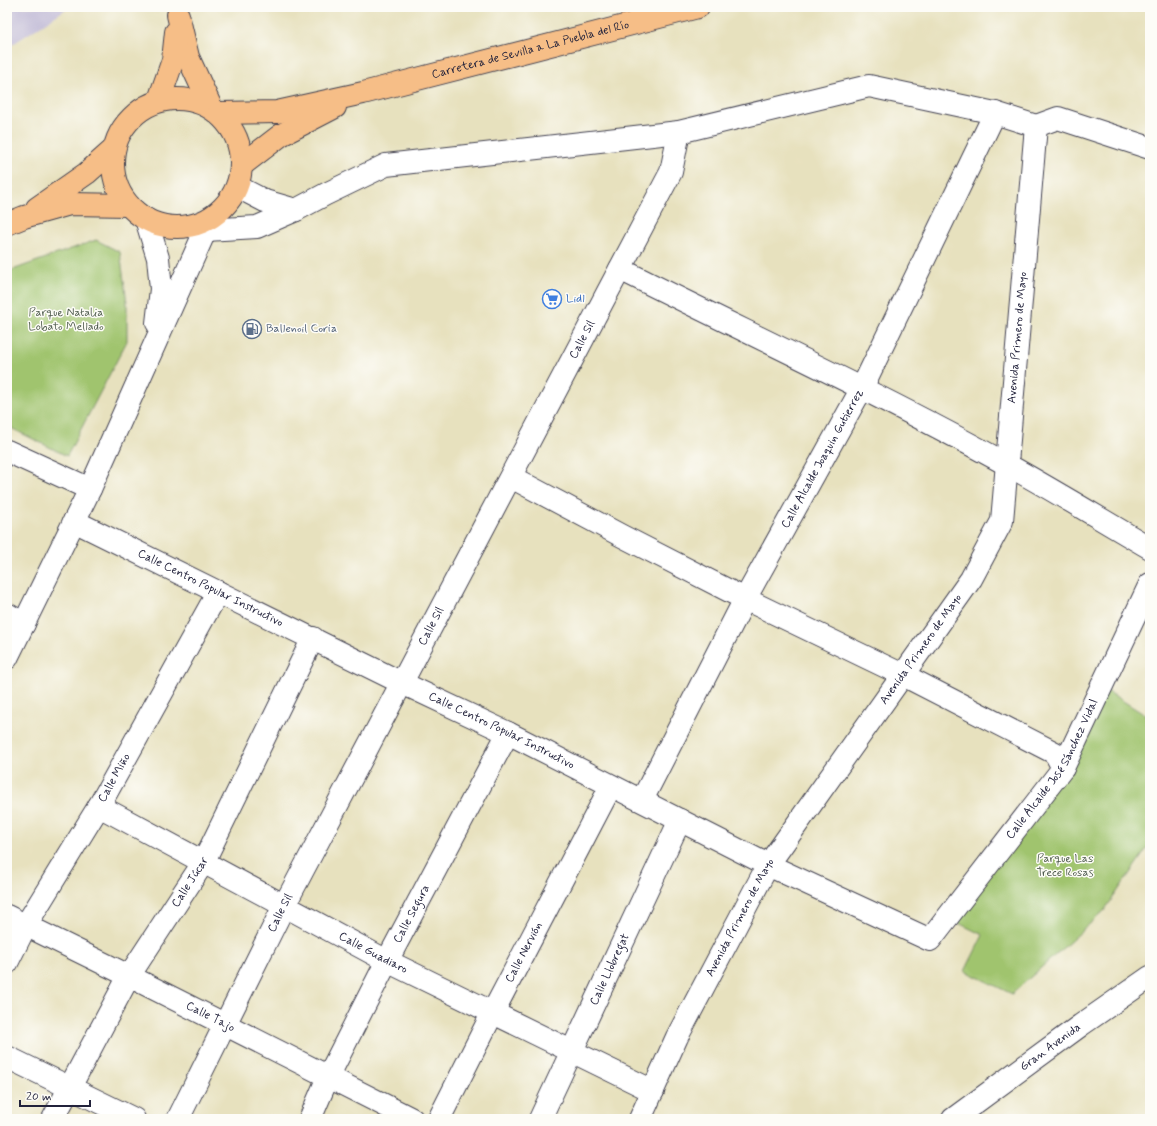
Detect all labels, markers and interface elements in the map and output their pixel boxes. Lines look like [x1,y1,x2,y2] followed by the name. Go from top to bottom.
[430,17,631,83] street label: Carretera de Sevilla a La Puebla del Río
[1004,271,1031,404] street label: Avenida Primero de Mayo
[541,288,563,310] supermarket icon: Lidl
[566,291,585,307] place label: Lidl
[28,305,104,335] park label: Parque Natalia Lobato Mellado
[241,318,263,340] fuel station icon: Ballenoil Coria
[566,318,599,362] street label: Calle Sil
[266,321,337,337] place label: Ballenoil Coria
[778,387,868,531] street label: Calle Alcalde Joaquin Gutierrez
[135,546,286,631] street label: Calle Centro Popular Instructivo
[876,591,966,708] street label: Avenida Primero de Mayo
[415,604,448,648] street label: Calle Sil
[426,688,577,773] street label: Calle Centro Popular Instructivo
[1003,696,1102,843] street label: Calle Alcalde José Sánchez Vidal
[94,751,135,806] street label: Calle Miño
[1037,851,1094,881] park label: Parque Las Trece Rosas
[168,854,213,911] street label: Calle Júcar
[702,855,778,980] street label: Avenida Primero de Mayo
[390,882,434,946] street label: Calle Segura
[264,891,297,935] street label: Calle Sil
[502,919,547,986] street label: Calle Nervión
[336,928,410,978] street label: Calle Guadiaro
[586,931,634,1008] street label: Calle Llobregat
[183,998,238,1036] street label: Calle Tajo
[1017,1020,1084,1075] street label: Gran Avenida
[20,1082,90,1108] scale bar
[26,1089,52,1105] text: 20 m

